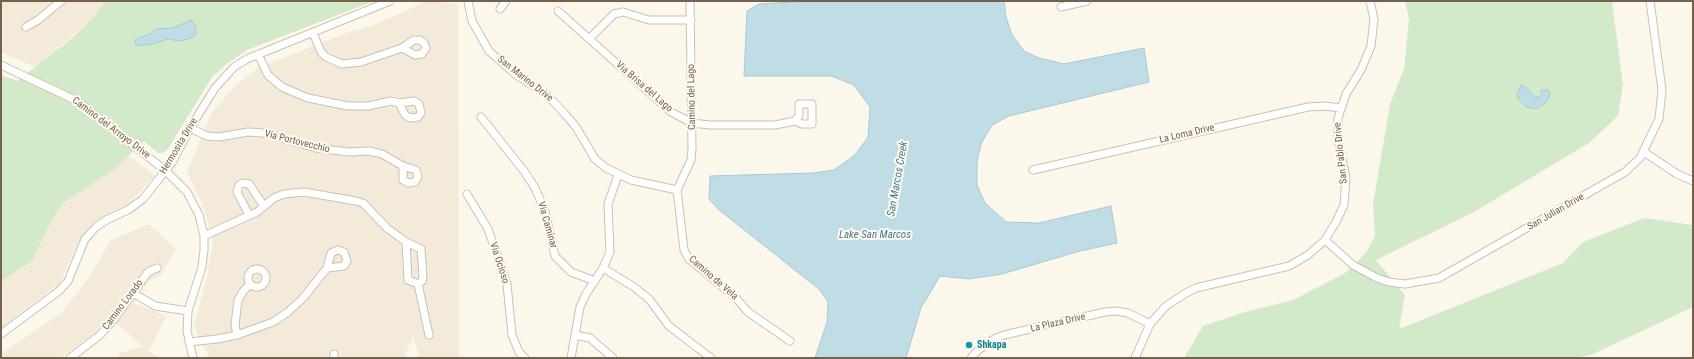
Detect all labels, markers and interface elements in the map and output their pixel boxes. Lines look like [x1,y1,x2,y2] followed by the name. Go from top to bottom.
[495,54,555,104] street label: San Marino Drive
[613,59,675,115] street label: Via Brisa del Lago
[685,64,699,130] street label: Camino del Lago
[70,95,152,161] street label: Camino del Arroyo Drive
[158,116,200,176] street label: Hermosita Drive
[1158,122,1216,146] street label: La Loma Drive
[1332,122,1350,184] street label: San Pablo Drive
[263,128,331,156] street label: Via Portovecchio
[885,140,911,218] water label: San Marcos Creek
[1526,191,1586,233] street label: San Julian Drive
[535,200,559,250] street label: Via Caminar
[839,228,911,242] water label: Lake San Marcos
[487,241,511,285] street label: Via Ocioso
[686,253,740,303] street label: Camino de Vela
[100,277,146,333] street label: Camino Lorado
[1029,311,1087,335] street label: La Plaza Drive
[977,339,1006,351] place label: Shkapa
[964,340,974,350] marker: Shkapa

